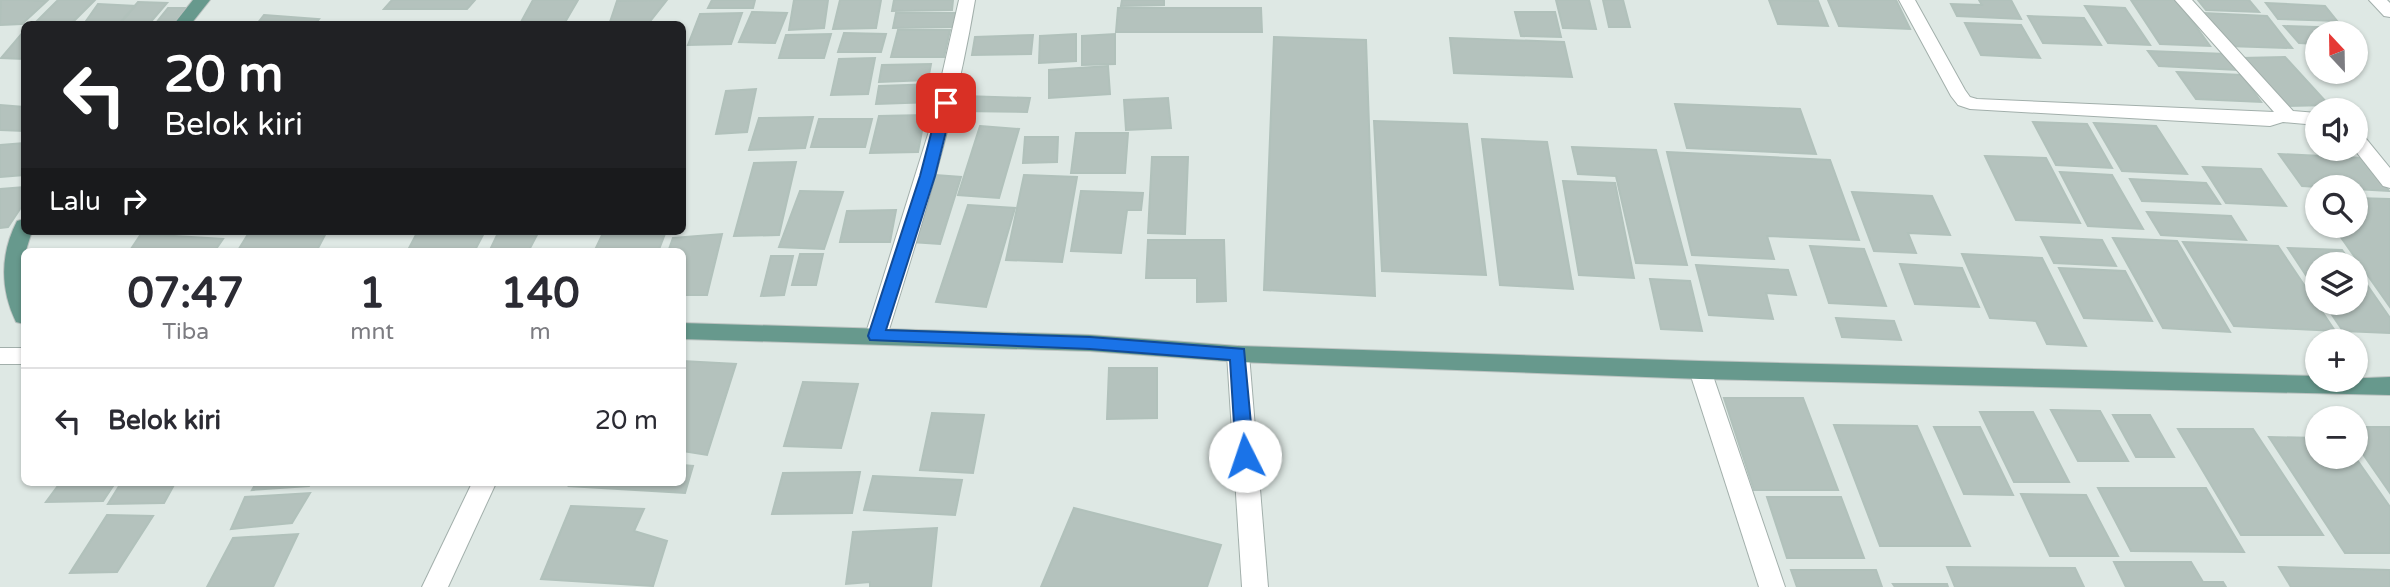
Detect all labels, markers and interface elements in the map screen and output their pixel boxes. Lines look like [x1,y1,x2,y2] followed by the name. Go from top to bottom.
[2305,21,2368,84] north arrow
[2305,21,2368,469] map controls
[164,46,283,105] text: 20 m
[49,49,140,140] icon: left
[916,73,976,133] pin
[927,84,965,122] icon: arrive
[2305,98,2368,161] button: sound
[164,106,303,144] text: Belok kiri
[2305,175,2368,238] button: search
[115,182,153,220] icon: right
[49,186,101,217] text: Lalu
[2305,252,2368,315] button: layers
[127,268,244,319] text: 07:47
[359,268,385,319] text: 1
[500,268,580,319] text: 140
[162,318,209,346] text: Tiba
[350,318,394,346] text: mnt
[529,318,551,346] text: m
[2305,329,2368,392] button: +
[49,402,87,440] icon: left
[108,405,221,436] text: Belok kiri
[595,405,658,436] text: 20 m
[2305,406,2368,469] button: −
[1208,419,1282,493] position arrow

